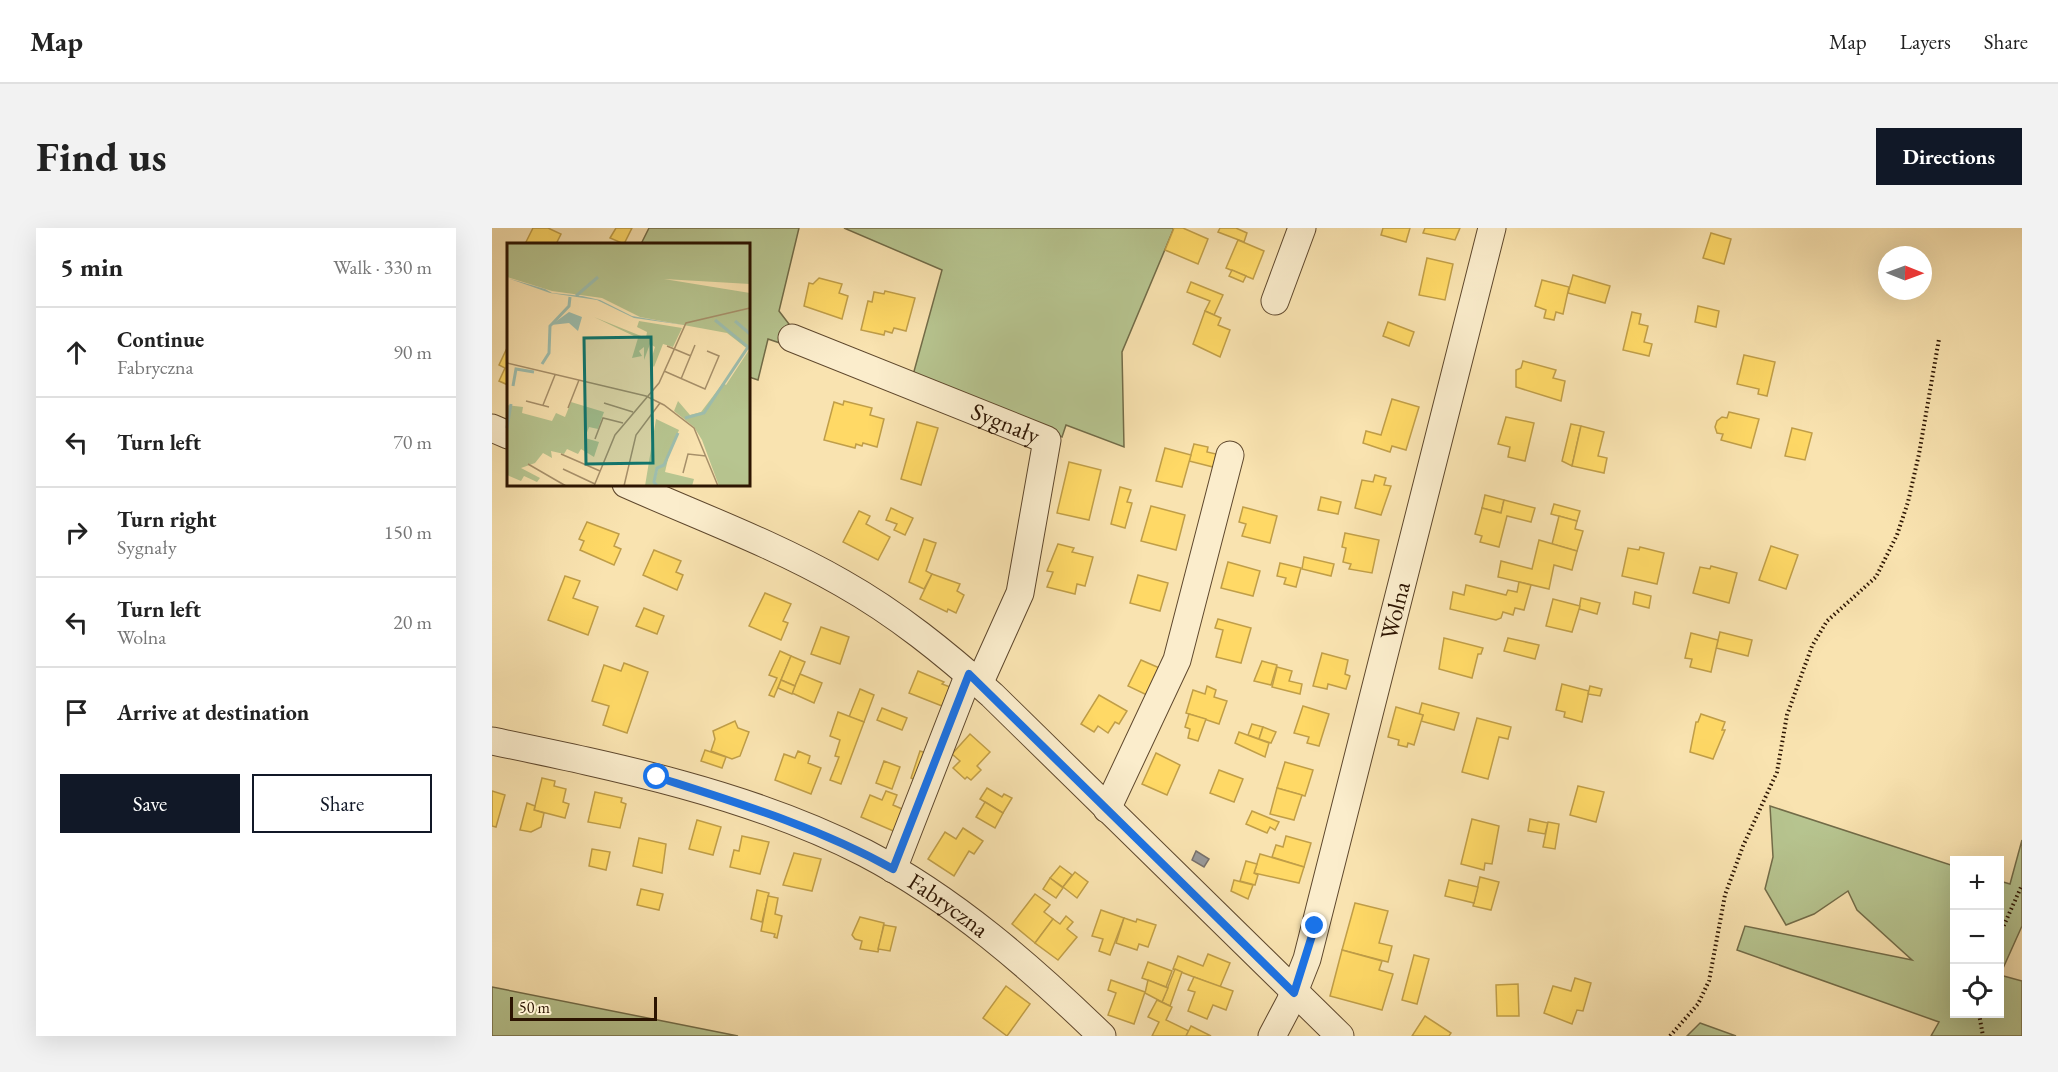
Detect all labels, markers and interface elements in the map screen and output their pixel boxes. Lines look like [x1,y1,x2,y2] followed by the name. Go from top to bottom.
[30,23,83,59] text: Map
[1829,28,1867,55] text: Map
[1900,28,1951,55] text: Layers
[1984,28,2028,55] text: Share
[1876,128,2022,185] button: Directions
[36,129,167,184] text: Find us
[507,243,750,486] inset map
[1878,246,1932,300] north arrow
[60,250,123,284] text: 5 min
[333,254,432,280] text: Walk · 330 m
[117,325,204,354] text: Continue
[60,336,93,369] icon: ahead
[393,339,432,365] text: 90 m
[117,354,194,380] text: Fabryczna
[967,395,1045,451] street label: Sygnały
[60,426,93,459] icon: left
[117,428,201,457] text: Turn left
[393,429,432,455] text: 70 m
[117,505,216,534] text: Turn right
[60,516,93,549] icon: right
[384,519,432,545] text: 150 m
[117,534,177,560] text: Sygnały
[1372,578,1417,643] street label: Wolna
[117,595,201,624] text: Turn left
[60,606,93,639] icon: left
[393,609,432,635] text: 20 m
[117,624,166,650] text: Wolna
[60,696,93,729] icon: arrive
[117,698,309,727] text: Arrive at destination
[643,763,669,789] route start
[60,774,240,833] button: Save
[252,774,432,833] button: Share
[1950,856,2004,1018] map controls
[1950,856,2004,910] button: +
[902,866,996,944] street label: Fabryczna
[1950,910,2004,964] button: −
[1301,912,1327,938] route end
[1950,964,2004,1018] button: locate
[510,994,657,1022] scale bar
[519,997,550,1018] text: 50 m

